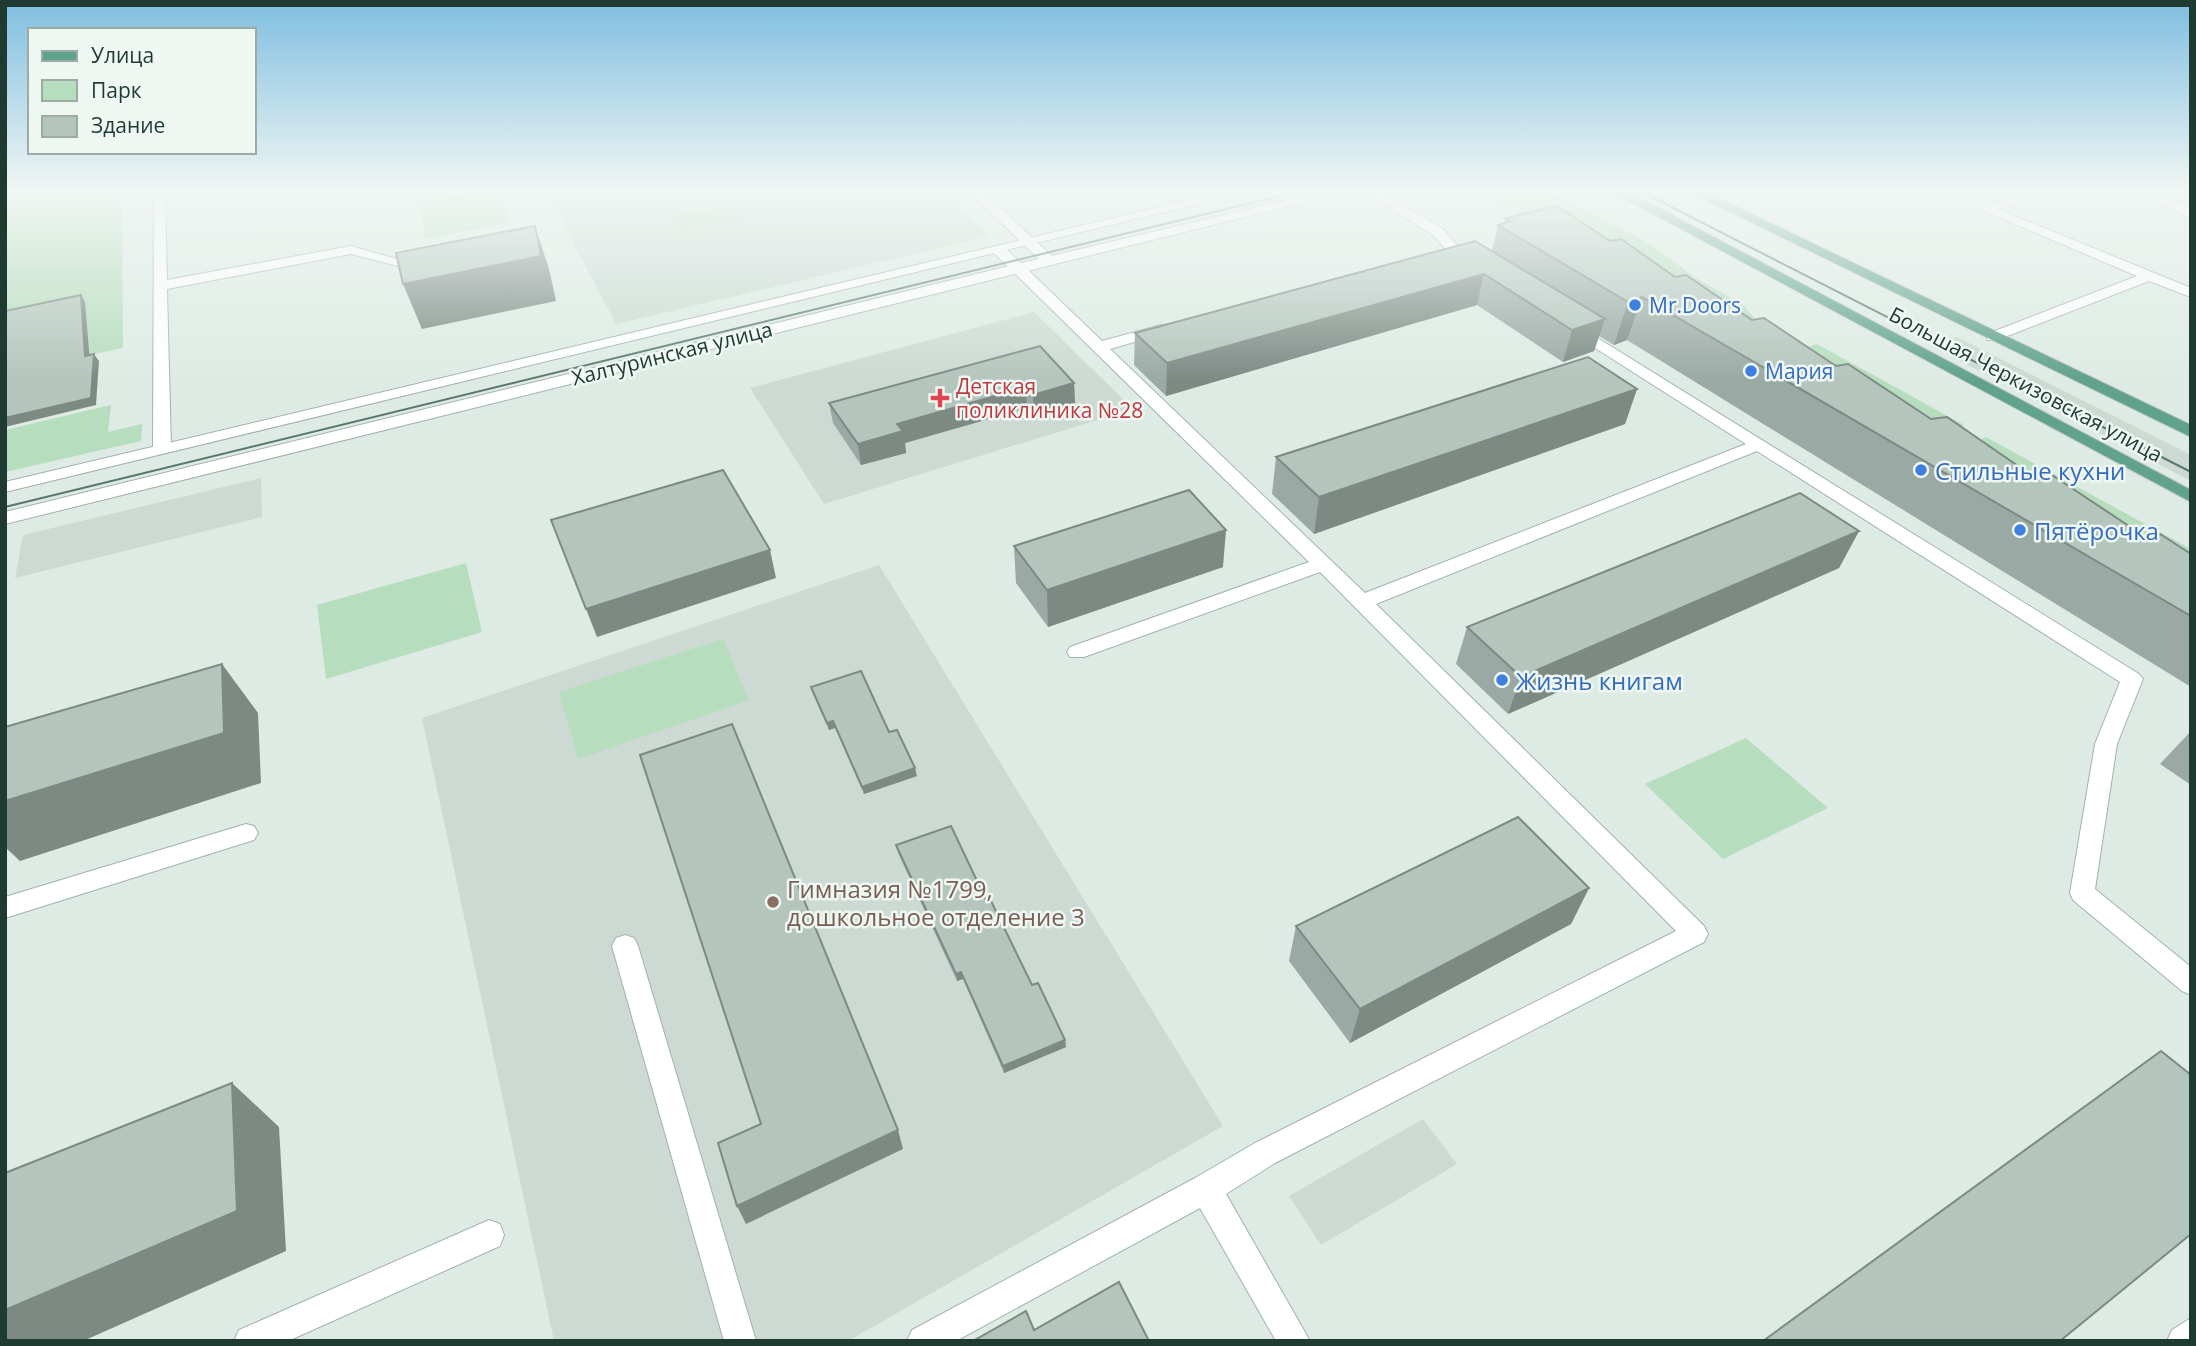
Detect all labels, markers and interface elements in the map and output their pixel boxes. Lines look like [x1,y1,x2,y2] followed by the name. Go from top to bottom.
[28,28,256,154] legend
[91,41,154,69] text: Улица
[91,76,142,104] text: Парк
[91,111,165,139] text: Здание
[1649,291,1741,319] place label: Mr.Doors
[1627,297,1643,313] marker: Mr.Doors
[1884,300,2168,468] street label: Большая Черкизовская улица
[569,314,775,392] street label: Халтуринская улица
[1765,357,1833,385] place label: Мария
[1743,363,1759,379] marker: Мария
[956,372,1143,424] place label: Детская поликлиника №28
[930,388,950,408] marker: Детская поликлиника №28
[1935,454,2125,487] place label: Стильные кухни
[1913,462,1929,478] marker: Стильные кухни
[2034,514,2159,547] place label: Пятёрочка
[2012,522,2028,538] marker: Пятёрочка
[1516,664,1683,697] place label: Жизнь книгам
[1494,672,1510,688] marker: Жизнь книгам
[787,872,1085,933] place label: Гимназия №1799, дошкольное отделение 3
[765,894,781,910] marker: Гимназия №1799, дошкольное отделение 3

